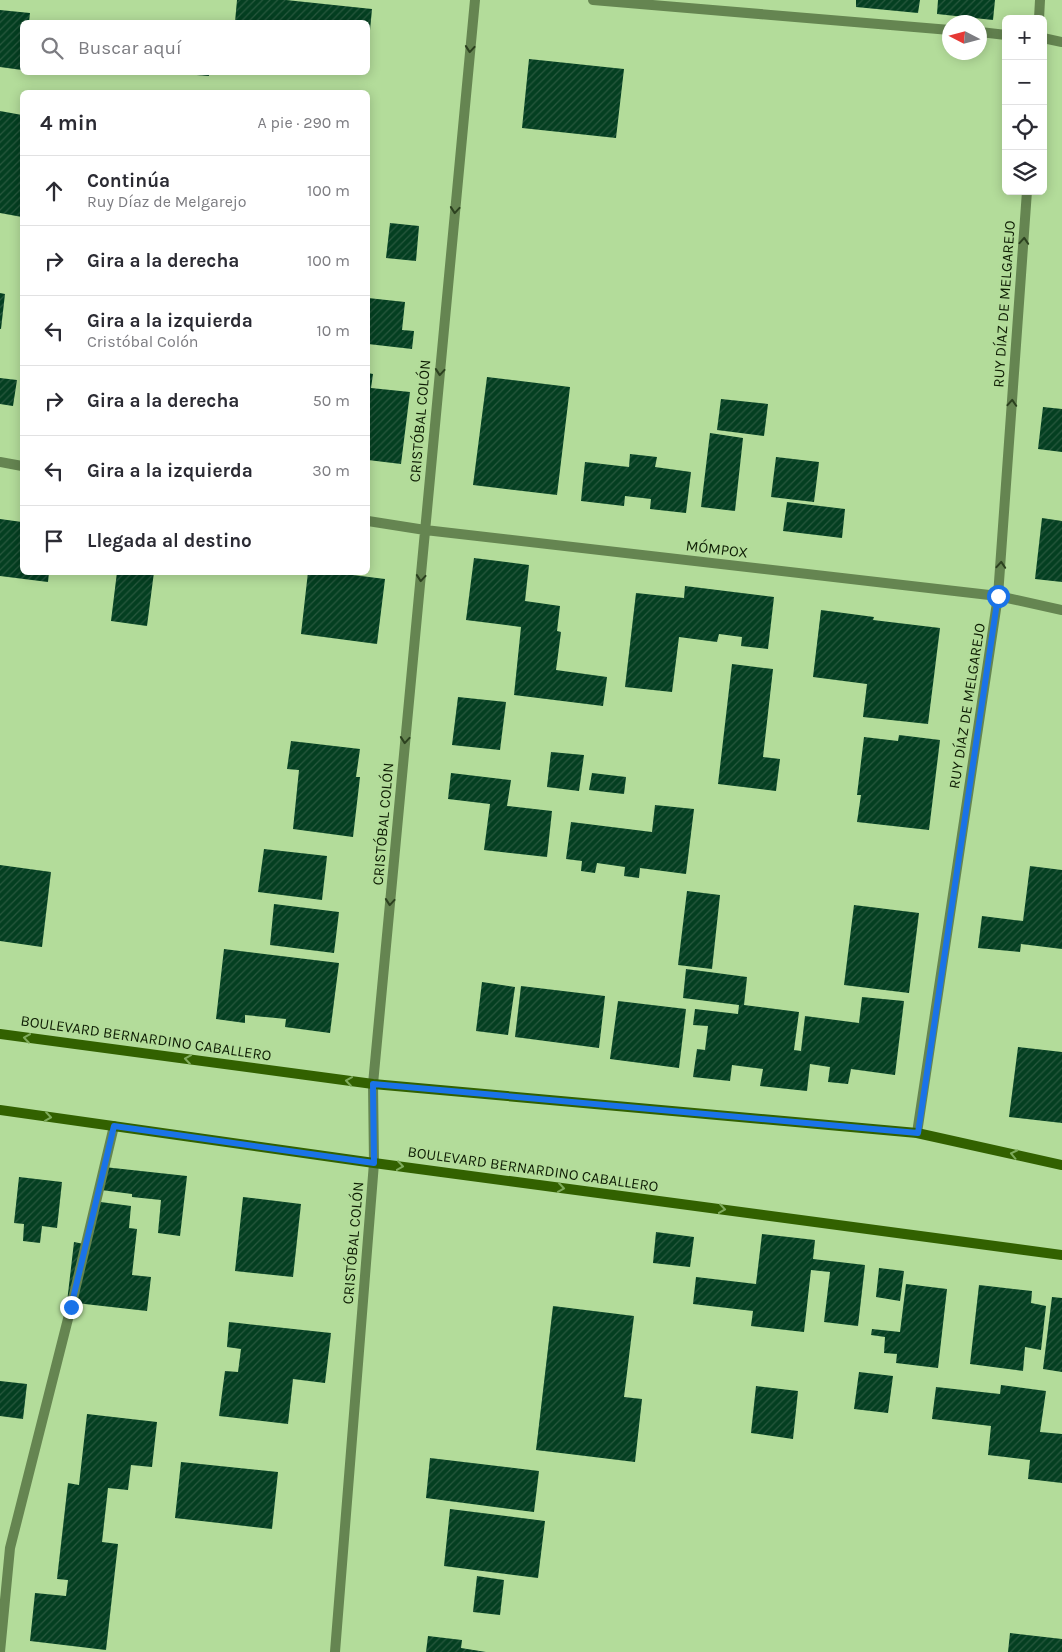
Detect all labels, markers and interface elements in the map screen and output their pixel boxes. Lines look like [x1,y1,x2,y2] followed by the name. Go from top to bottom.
[942,15,987,60] north arrow
[1002,15,1047,195] map controls
[1002,15,1047,60] button: +
[20,20,370,75] search box
[38,34,66,62] icon: search
[78,37,182,59] text: Buscar aquí
[465,45,476,53] one-way arrow
[1002,60,1047,105] button: −
[1002,105,1047,150] button: locate
[40,111,98,135] text: 4 min
[257,113,350,132] text: A pie · 290 m
[1002,150,1047,195] button: layers
[87,170,170,192] text: Continúa
[40,177,68,205] icon: ahead
[307,181,350,200] text: 100 m
[87,192,247,211] text: Ruy Díaz de Melgarejo
[450,207,461,215] one-way arrow
[989,220,1019,388] street label: RUY DÍAZ DE MELGAREJO
[1018,237,1029,245] one-way arrow
[40,247,68,275] icon: right
[87,250,239,272] text: Gira a la derecha
[307,251,350,270] text: 100 m
[87,310,253,332] text: Gira a la izquierda
[40,317,68,345] icon: left
[316,321,350,340] text: 10 m
[87,332,199,351] text: Cristóbal Colón
[406,359,434,483] street label: CRISTÓBAL COLÓN
[435,368,446,376] one-way arrow
[40,387,68,415] icon: right
[87,390,239,412] text: Gira a la derecha
[313,391,350,410] text: 50 m
[1007,399,1018,407] one-way arrow
[40,457,68,485] icon: left
[87,460,253,482] text: Gira a la izquierda
[312,461,350,480] text: 30 m
[40,527,68,555] icon: arrive
[87,530,252,552] text: Llegada al destino
[685,536,749,562] street label: MÓMPOX
[995,561,1006,569] one-way arrow
[415,575,426,583] one-way arrow
[987,585,1010,608] route start
[945,622,989,790] street label: RUY DÍAZ DE MELGAREJO
[400,736,411,744] one-way arrow
[369,762,397,886] street label: CRISTÓBAL COLÓN
[385,898,396,906] one-way arrow
[19,1011,273,1065] street label: BOULEVARD BERNARDINO CABALLERO
[23,1033,31,1044] one-way arrow
[184,1054,192,1065] one-way arrow
[345,1076,353,1086] one-way arrow
[44,1111,53,1121] one-way arrow
[406,1142,660,1196] street label: BOULEVARD BERNARDINO CABALLERO
[1010,1149,1019,1160] one-way arrow
[395,1161,404,1171] one-way arrow
[339,1181,367,1305] street label: CRISTÓBAL COLÓN
[557,1182,565,1193] one-way arrow
[718,1204,726,1214] one-way arrow
[60,1296,83,1319] route end

